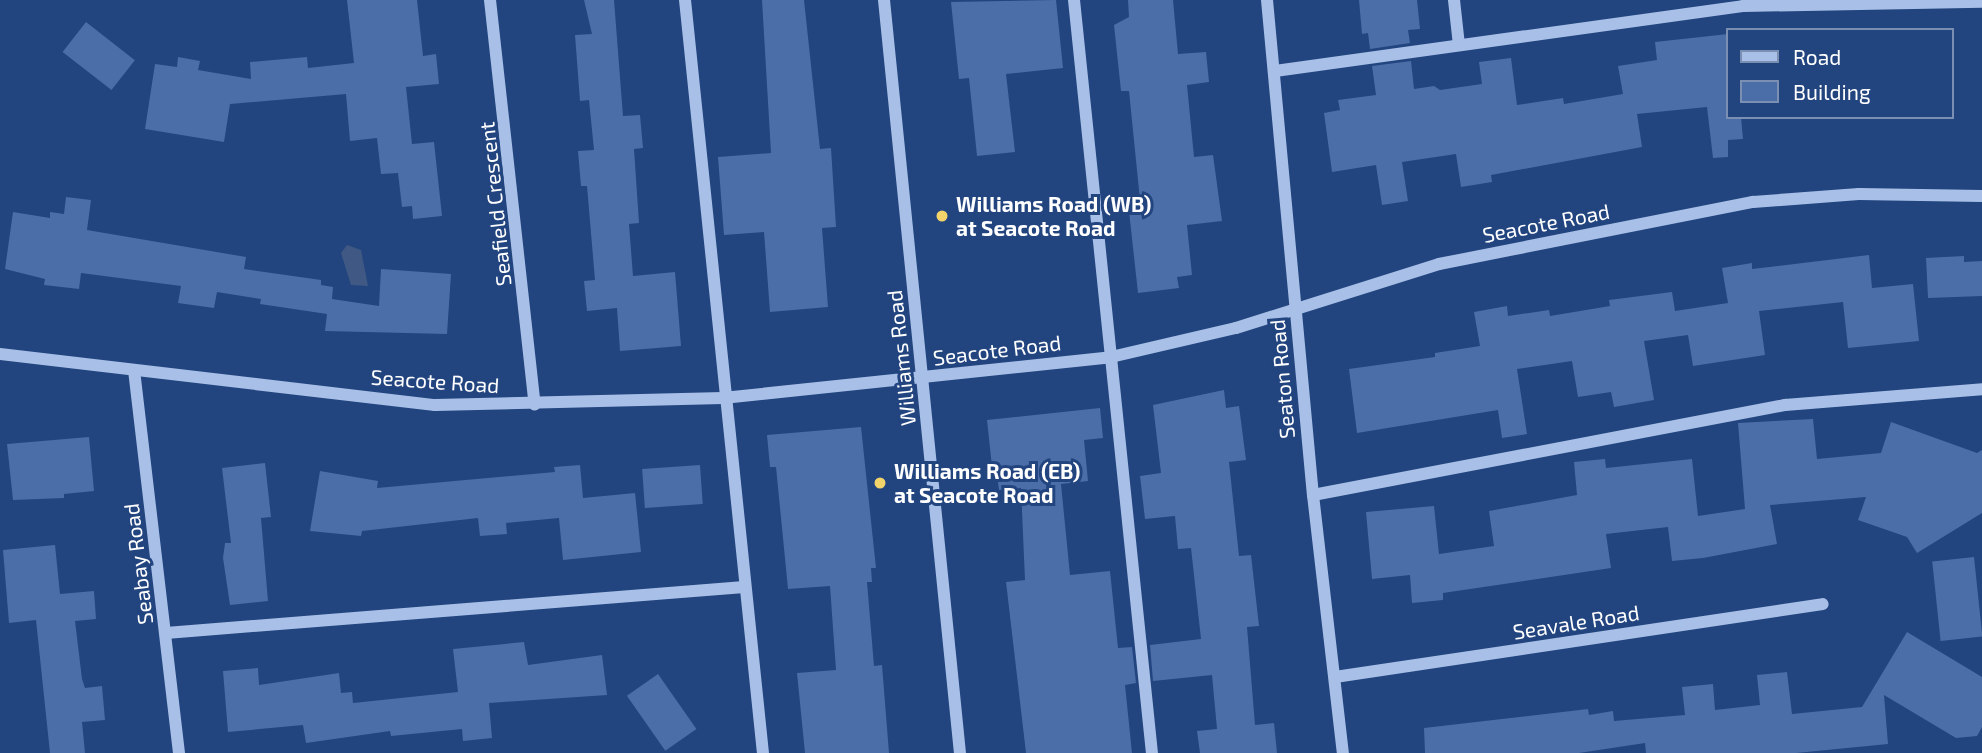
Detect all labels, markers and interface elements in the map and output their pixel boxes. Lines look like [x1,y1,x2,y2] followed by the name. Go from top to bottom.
[1727,28,1954,119] legend
[1793,44,1841,69] text: Road
[1793,79,1871,104] text: Building
[474,121,516,287] street label: Seafield Crescent
[956,191,1151,241] place label: Williams Road (WB) at Seacote Road
[1480,198,1612,248] street label: Seacote Road
[934,208,950,224] marker: Williams Road (WB) at Seacote Road
[881,289,921,427] street label: Williams Road
[1264,318,1300,440] street label: Seaton Road
[931,330,1063,370] street label: Seacote Road
[370,364,500,398] street label: Seacote Road
[894,458,1080,508] place label: Williams Road (EB) at Seacote Road
[872,475,888,491] marker: Williams Road (EB) at Seacote Road
[118,502,158,626] street label: Seabay Road
[1511,600,1641,644] street label: Seavale Road

